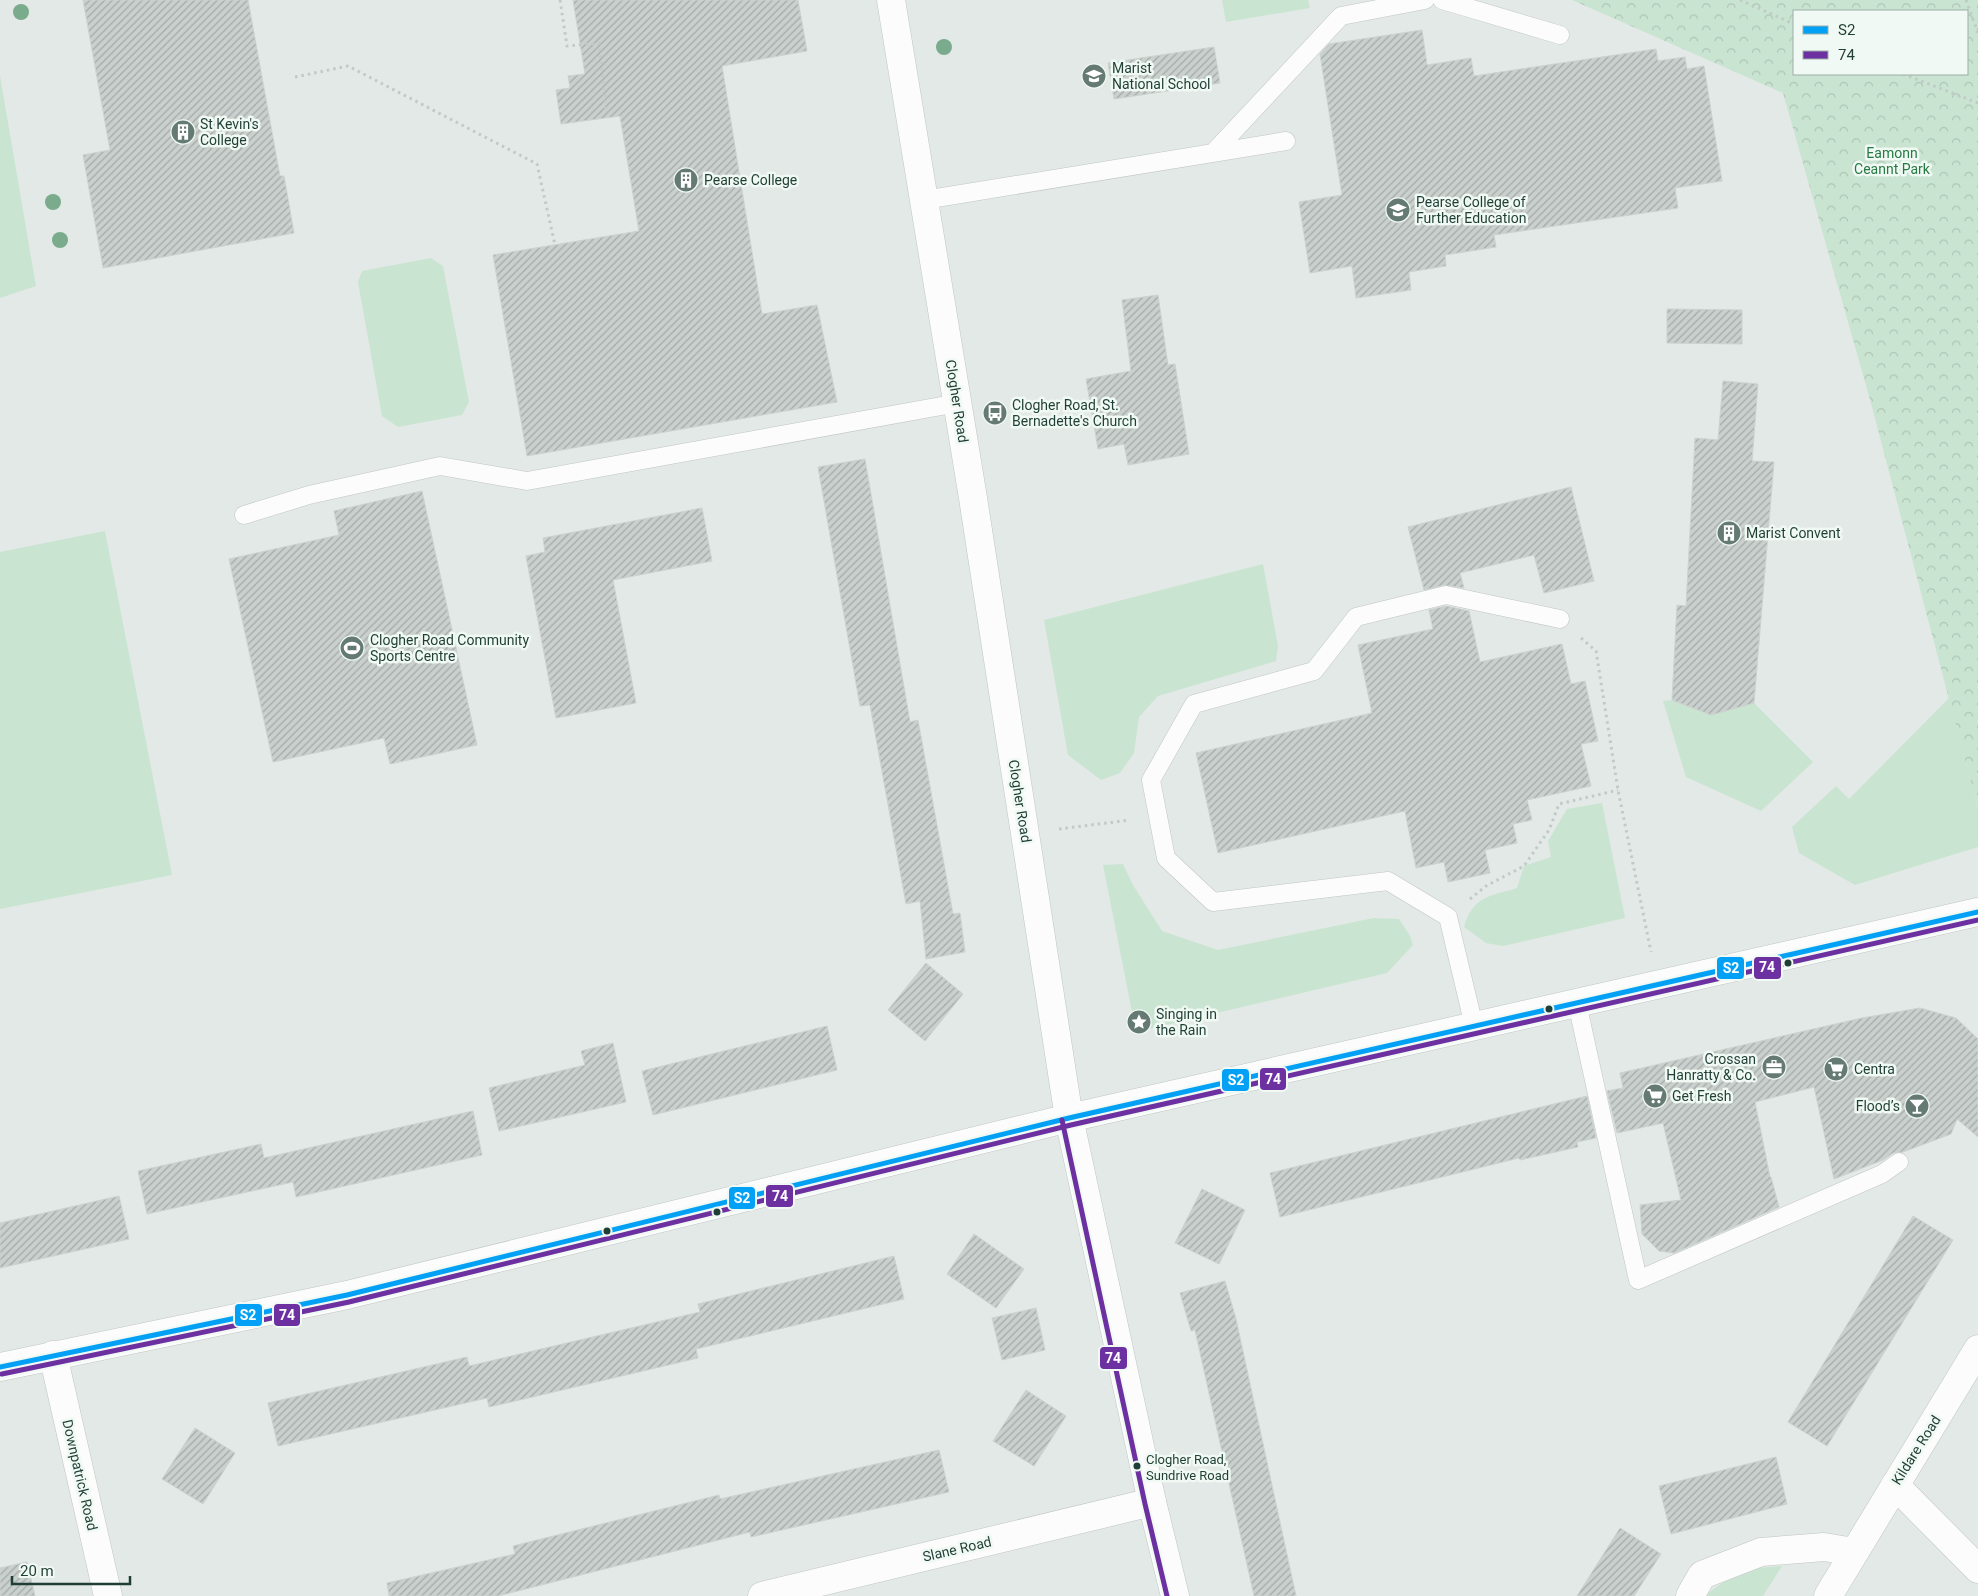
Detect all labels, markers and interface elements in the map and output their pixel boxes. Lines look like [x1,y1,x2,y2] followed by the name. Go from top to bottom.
[1793,10,1968,75] legend
[1838,21,1855,39] text: S2
[1838,46,1855,64] text: 74
[1112,60,1211,92] place label: Marist National School
[1081,63,1107,89] school or university icon: Marist National School
[200,116,259,148] place label: St Kevin's College
[170,119,196,145] building icon: St Kevin's College
[1854,145,1931,177] park label: Eamonn Ceannt Park
[673,167,699,193] building icon: Pearse College
[704,172,797,188] place label: Pearse College
[1416,194,1526,226] place label: Pearse College of Further Education
[1385,197,1411,223] school or university icon: Pearse College of Further Education
[943,358,971,444] street label: Clogher Road
[1012,397,1137,429] place label: Clogher Road, St. Bernadette's Church
[982,400,1008,426] bus stop icon: Clogher Road, St. Bernadette's Church
[1716,520,1742,546] building icon: Marist Convent
[1746,525,1841,541] place label: Marist Convent
[370,632,529,664] place label: Clogher Road Community Sports Centre
[339,635,365,661] sports icon: Clogher Road Community Sports Centre
[1006,758,1034,844] street label: Clogher Road
[1716,956,1745,980] line badge: S2
[1753,956,1782,980] line badge: 74
[1783,958,1793,968] unlabelled marker
[1759,959,1775,975] text: 74
[1723,960,1739,976] text: S2
[1544,1004,1554,1014] unlabelled marker
[1156,1006,1217,1038] place label: Singing in the Rain
[1126,1009,1152,1035] place icon: Singing in the Rain
[1666,1051,1756,1083] place label: Crossan Hanratty & Co.
[1761,1054,1787,1080] office icon: Crossan Hanratty & Co.
[1823,1056,1849,1082] supermarket icon: Centra
[1854,1061,1895,1077] place label: Centra
[1259,1067,1287,1091] line badge: 74
[1221,1068,1250,1092] line badge: S2
[1265,1071,1281,1087] text: 74
[1228,1072,1244,1088] text: S2
[1642,1083,1668,1109] supermarket icon: Get Fresh
[1672,1088,1732,1104] place label: Get Fresh
[1904,1093,1930,1119] bar icon: Flood’s
[1856,1098,1900,1114] place label: Flood’s
[765,1184,794,1208] line badge: 74
[728,1186,756,1210] line badge: S2
[772,1188,788,1204] text: 74
[734,1190,750,1206] text: S2
[712,1207,722,1217] unlabelled marker
[602,1226,612,1236] unlabelled marker
[234,1303,263,1327] line badge: S2
[273,1303,301,1327] line badge: 74
[240,1307,256,1323] text: S2
[279,1307,295,1323] text: 74
[1099,1346,1128,1370] line badge: 74
[1105,1350,1121,1366] text: 74
[1888,1412,1944,1488] street label: Kildare Road
[59,1418,101,1532] street label: Downpatrick Road
[1146,1452,1229,1483] place label: Clogher Road, Sundrive Road
[1132,1461,1142,1471] marker: Clogher Road, Sundrive Road
[921,1533,993,1565] street label: Slane Road
[12,1554,130,1586] scale bar
[20,1562,54,1580] text: 20 m

